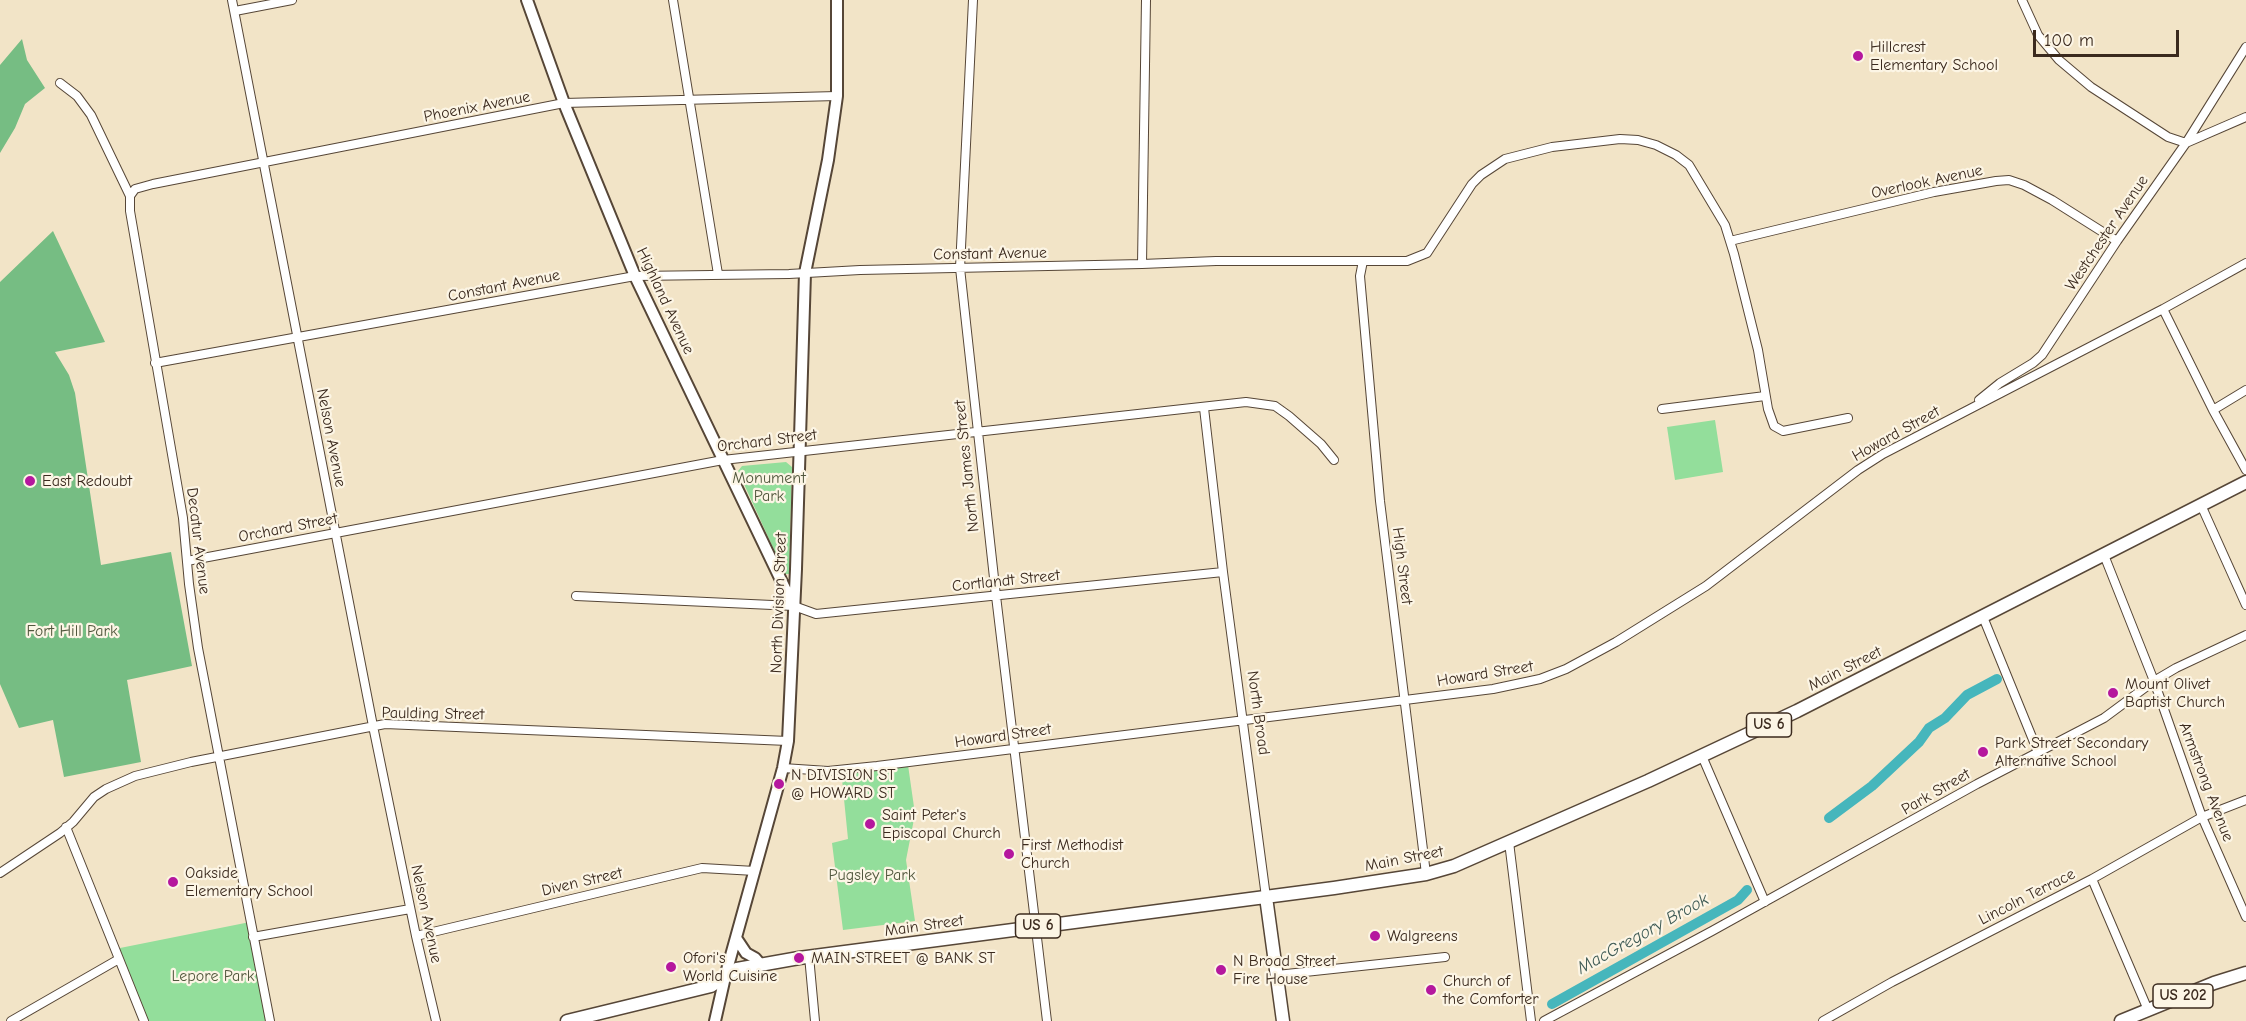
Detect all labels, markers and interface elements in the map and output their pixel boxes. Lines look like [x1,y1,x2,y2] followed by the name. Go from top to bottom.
[2036,18,2182,56] scale bar
[2044,30,2094,51] text: 100 m
[1870,37,1998,75] place label: Hillcrest Elementary School
[1851,49,1865,63] marker: Hillcrest Elementary School
[422,87,532,127] street label: Phoenix Avenue
[1870,161,1984,203] street label: Overlook Avenue
[2061,172,2153,294] street label: Westchester Avenue
[933,243,1047,265] street label: Constant Avenue
[632,245,698,357] street label: Highland Avenue
[446,266,562,306] street label: Constant Avenue
[312,387,350,489] street label: Nelson Avenue
[951,399,983,533] street label: North James Street
[1849,402,1943,466] street label: Howard Street
[716,425,818,457] street label: Orchard Street
[732,468,806,506] park label: Monument Park
[42,471,132,491] place label: East Redoubt
[23,474,37,488] marker: East Redoubt
[182,487,214,595] street label: Decatur Avenue
[237,509,339,547] street label: Orchard Street
[1388,526,1416,606] street label: High Street
[767,532,791,674] street label: North Division Street
[951,566,1061,596] street label: Cortlandt Street
[26,621,118,641] park label: Fort Hill Park
[1805,642,1885,696] street label: Main Street
[1435,657,1535,691] street label: Howard Street
[1243,670,1273,756] street label: North Broad
[2125,674,2225,712] place label: Mount Olivet Baptist Church
[2106,686,2120,700] marker: Mount Olivet Baptist Church
[381,704,485,724] street label: Paulding Street
[1746,713,1792,737] road number: US 6
[954,720,1052,752] street label: Howard Street
[2174,720,2238,844] street label: Armstrong Avenue
[1995,733,2149,771] place label: Park Street Secondary Alternative School
[1976,745,1990,759] marker: Park Street Secondary Alternative School
[791,765,896,803] place label: N DIVISION ST @ HOWARD ST
[1898,765,1974,819] street label: Park Street
[772,777,786,791] marker: N DIVISION ST @ HOWARD ST
[882,805,1001,843] place label: Saint Peter's Episcopal Church
[863,817,877,831] marker: Saint Peter's Episcopal Church
[1021,835,1123,873] place label: First Methodist Church
[1363,842,1445,876] street label: Main Street
[1002,847,1016,861] marker: First Methodist Church
[185,863,313,901] place label: Oakside Elementary School
[406,863,446,965] street label: Nelson Avenue
[540,863,624,901] street label: Diven Street
[1975,864,2079,930] street label: Lincoln Terrace
[829,865,915,885] park label: Pugsley Park
[166,875,180,889] marker: Oakside Elementary School
[1573,889,1713,979] water label: MacGregory Brook
[883,911,965,941] street label: Main Street
[1016,914,1060,938] road number: US 6
[1387,926,1458,946] place label: Walgreens
[1368,929,1382,943] marker: Walgreens
[683,948,777,986] place label: Ofori's World Cuisine
[811,948,995,968] place label: MAIN STREET @ BANK ST
[792,951,806,965] marker: MAIN STREET @ BANK ST
[1233,951,1335,989] place label: N Broad Street Fire House
[664,960,678,974] marker: Ofori's World Cuisine
[1214,963,1228,977] marker: N Broad Street Fire House
[172,966,254,986] park label: Lepore Park
[1443,971,1539,1009] place label: Church of the Comforter
[1424,983,1438,997] marker: Church of the Comforter
[2153,984,2213,1008] road number: US 202

